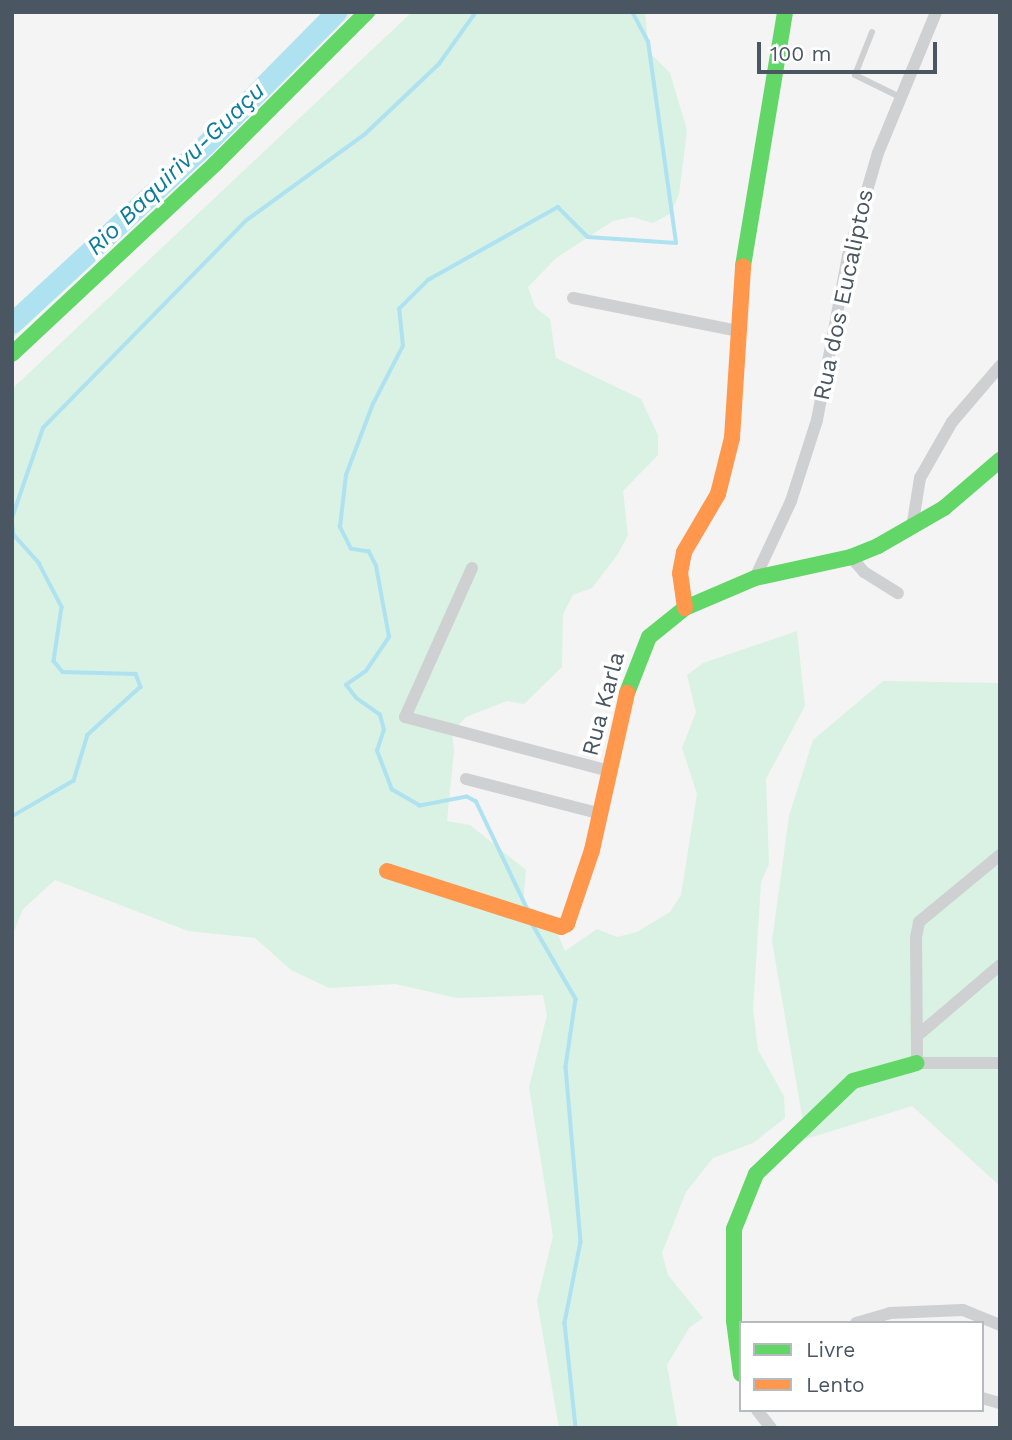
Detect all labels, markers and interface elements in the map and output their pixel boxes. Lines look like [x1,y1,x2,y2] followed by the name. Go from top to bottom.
[760,28,940,72] scale bar
[770,41,832,66] text: 100 m
[81,77,271,261] water label: Rio Baquirivu-Guaçu
[808,187,880,403] street label: Rua dos Eucaliptos
[577,649,631,759] street label: Rua Karla
[739,1321,984,1412] legend
[806,1337,855,1362] text: Livre
[806,1372,865,1397] text: Lento

